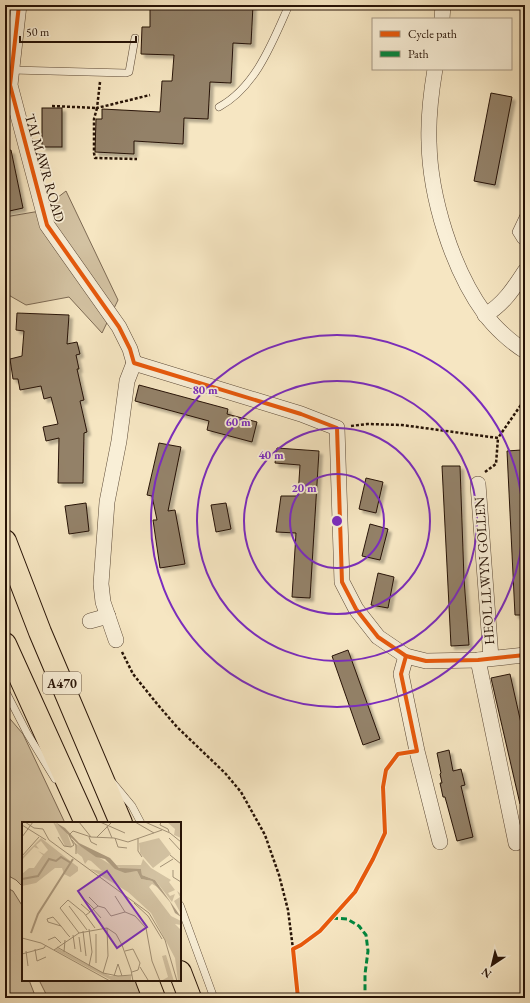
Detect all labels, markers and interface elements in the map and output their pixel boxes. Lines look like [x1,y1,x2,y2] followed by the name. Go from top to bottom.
[20,18,136,44] scale bar
[372,18,512,70] legend
[26,24,50,40] text: 50 m
[408,26,457,42] text: Cycle path
[408,46,429,62] text: Path
[21,112,69,225] street label: TAI MAWR ROAD
[192,382,218,398] text: 80 m
[225,414,251,430] text: 60 m
[258,447,284,463] text: 40 m
[291,480,317,496] text: 20 m
[470,496,498,646] street label: HEOL LLWYN GOLLEN
[330,514,344,528] centre of rings
[43,672,81,694] road number: A470
[22,822,181,981] inset map
[472,945,512,985] north arrow
[479,965,494,981] text: N

